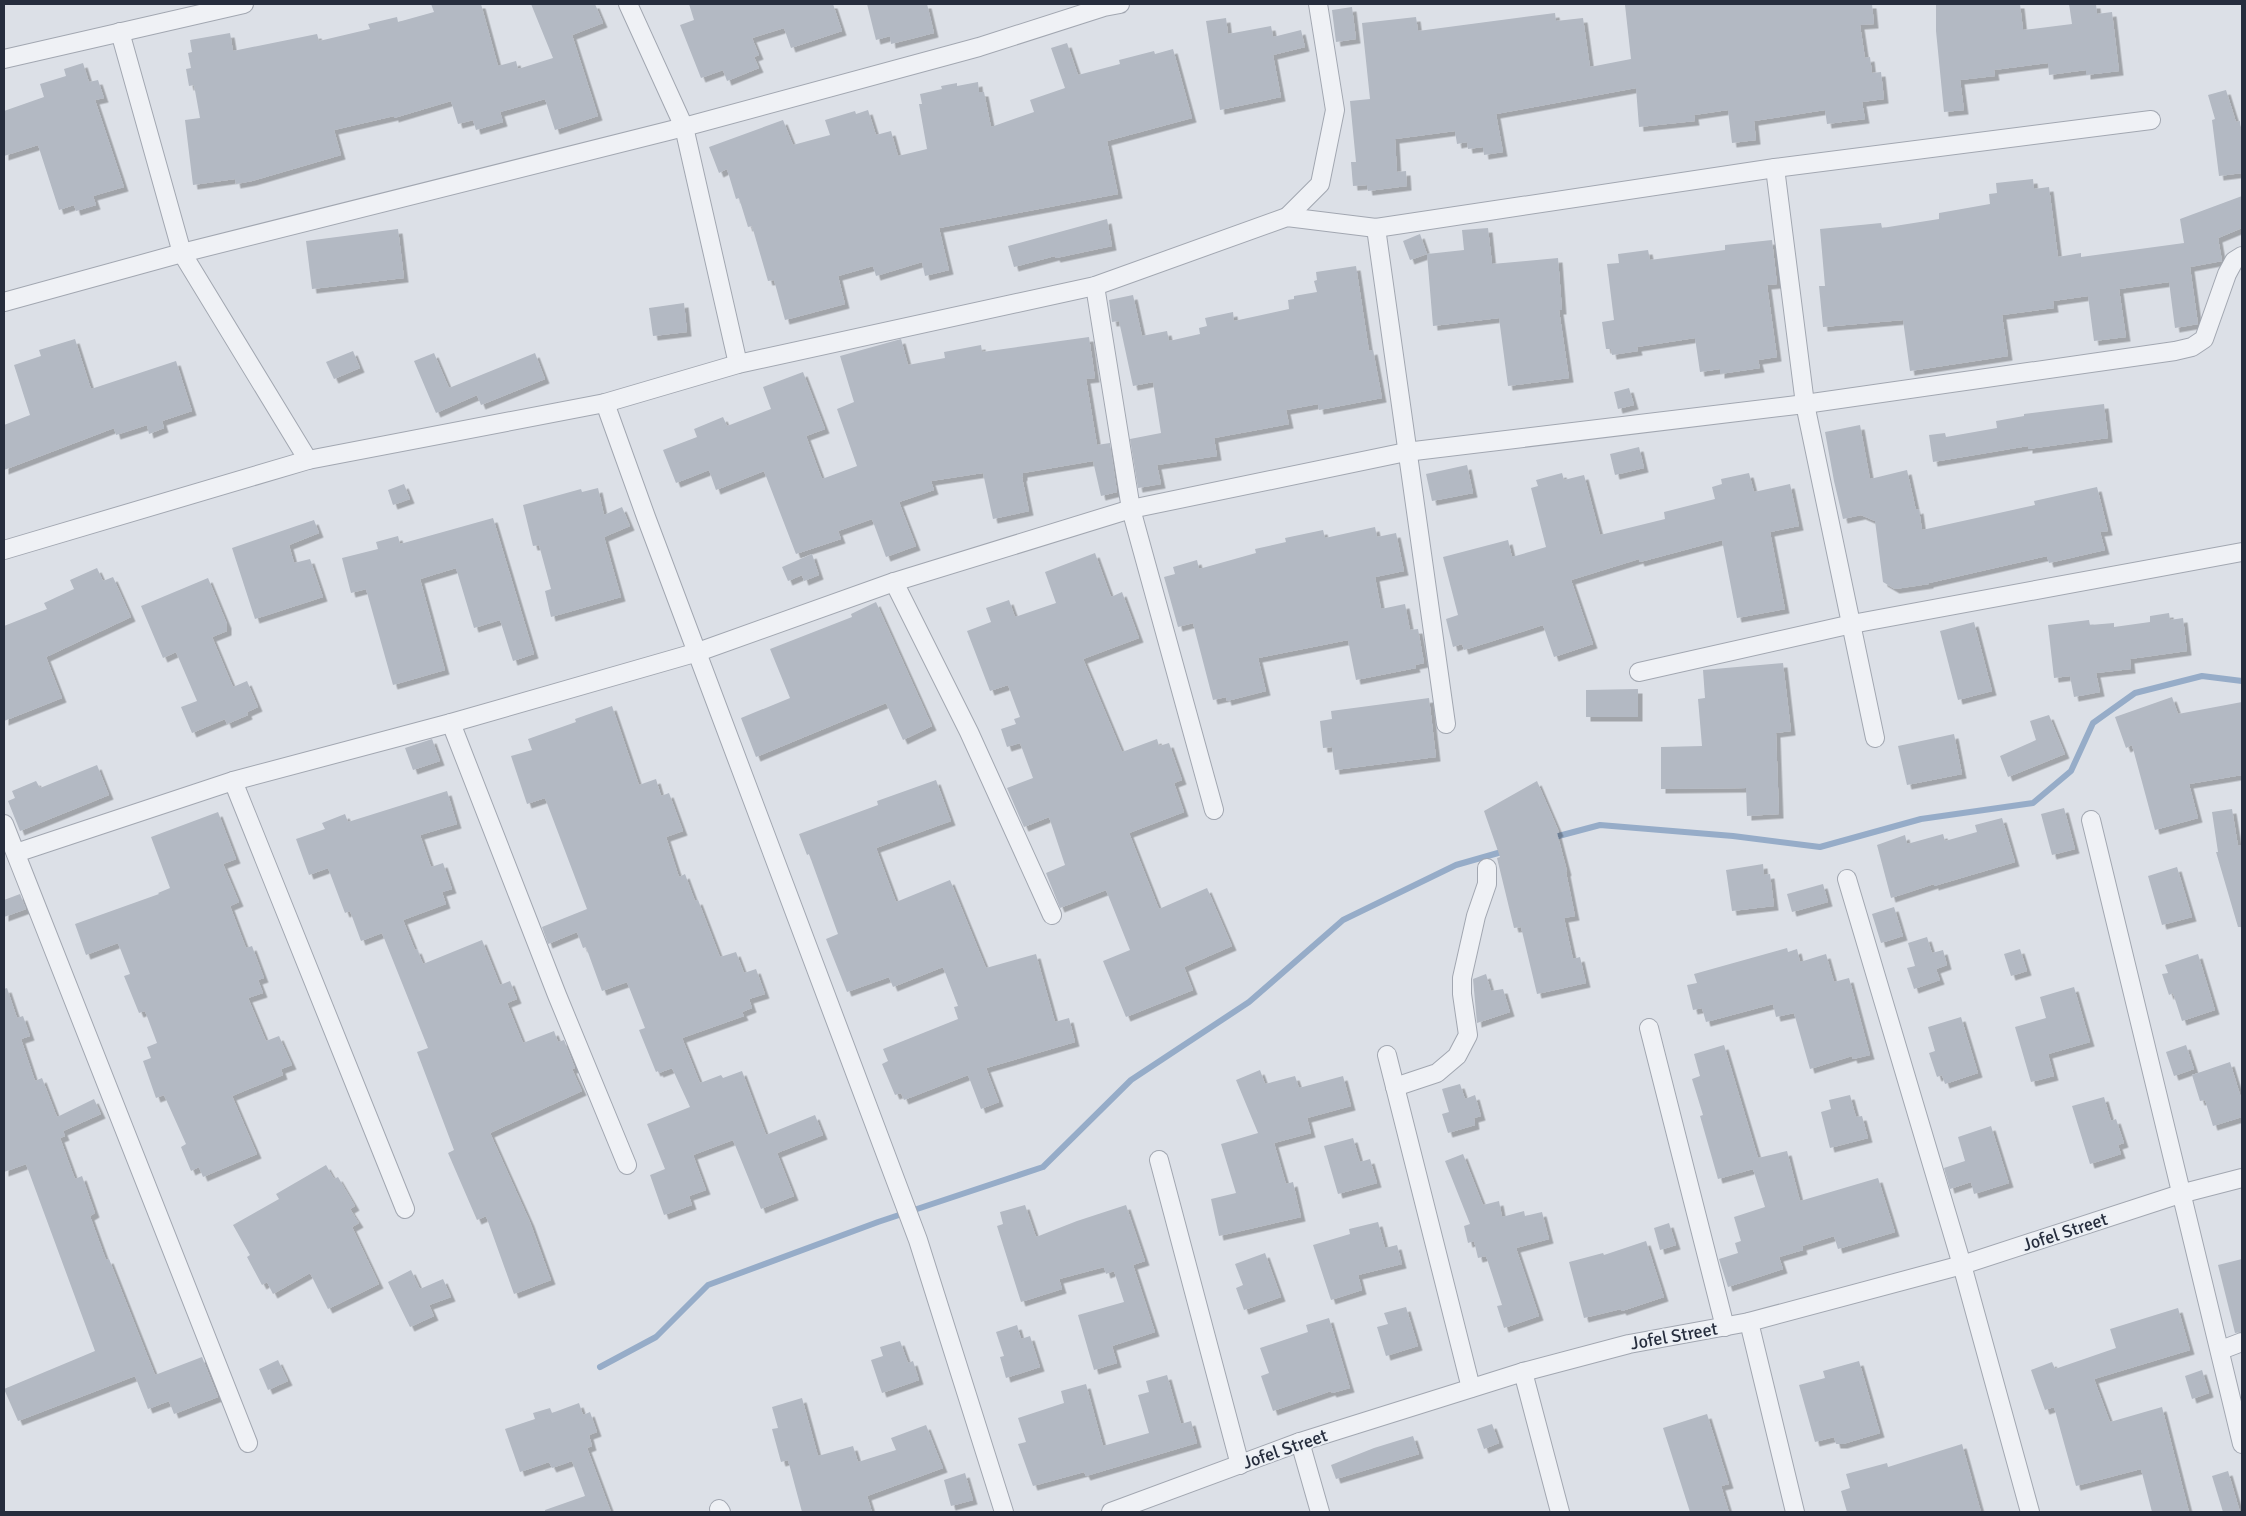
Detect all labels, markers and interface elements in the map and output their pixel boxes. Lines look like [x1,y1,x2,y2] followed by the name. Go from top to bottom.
[2020,1208,2110,1256] street label: Jofel Street
[1629,1317,1719,1355] street label: Jofel Street
[1240,1424,1330,1474] street label: Jofel Street

